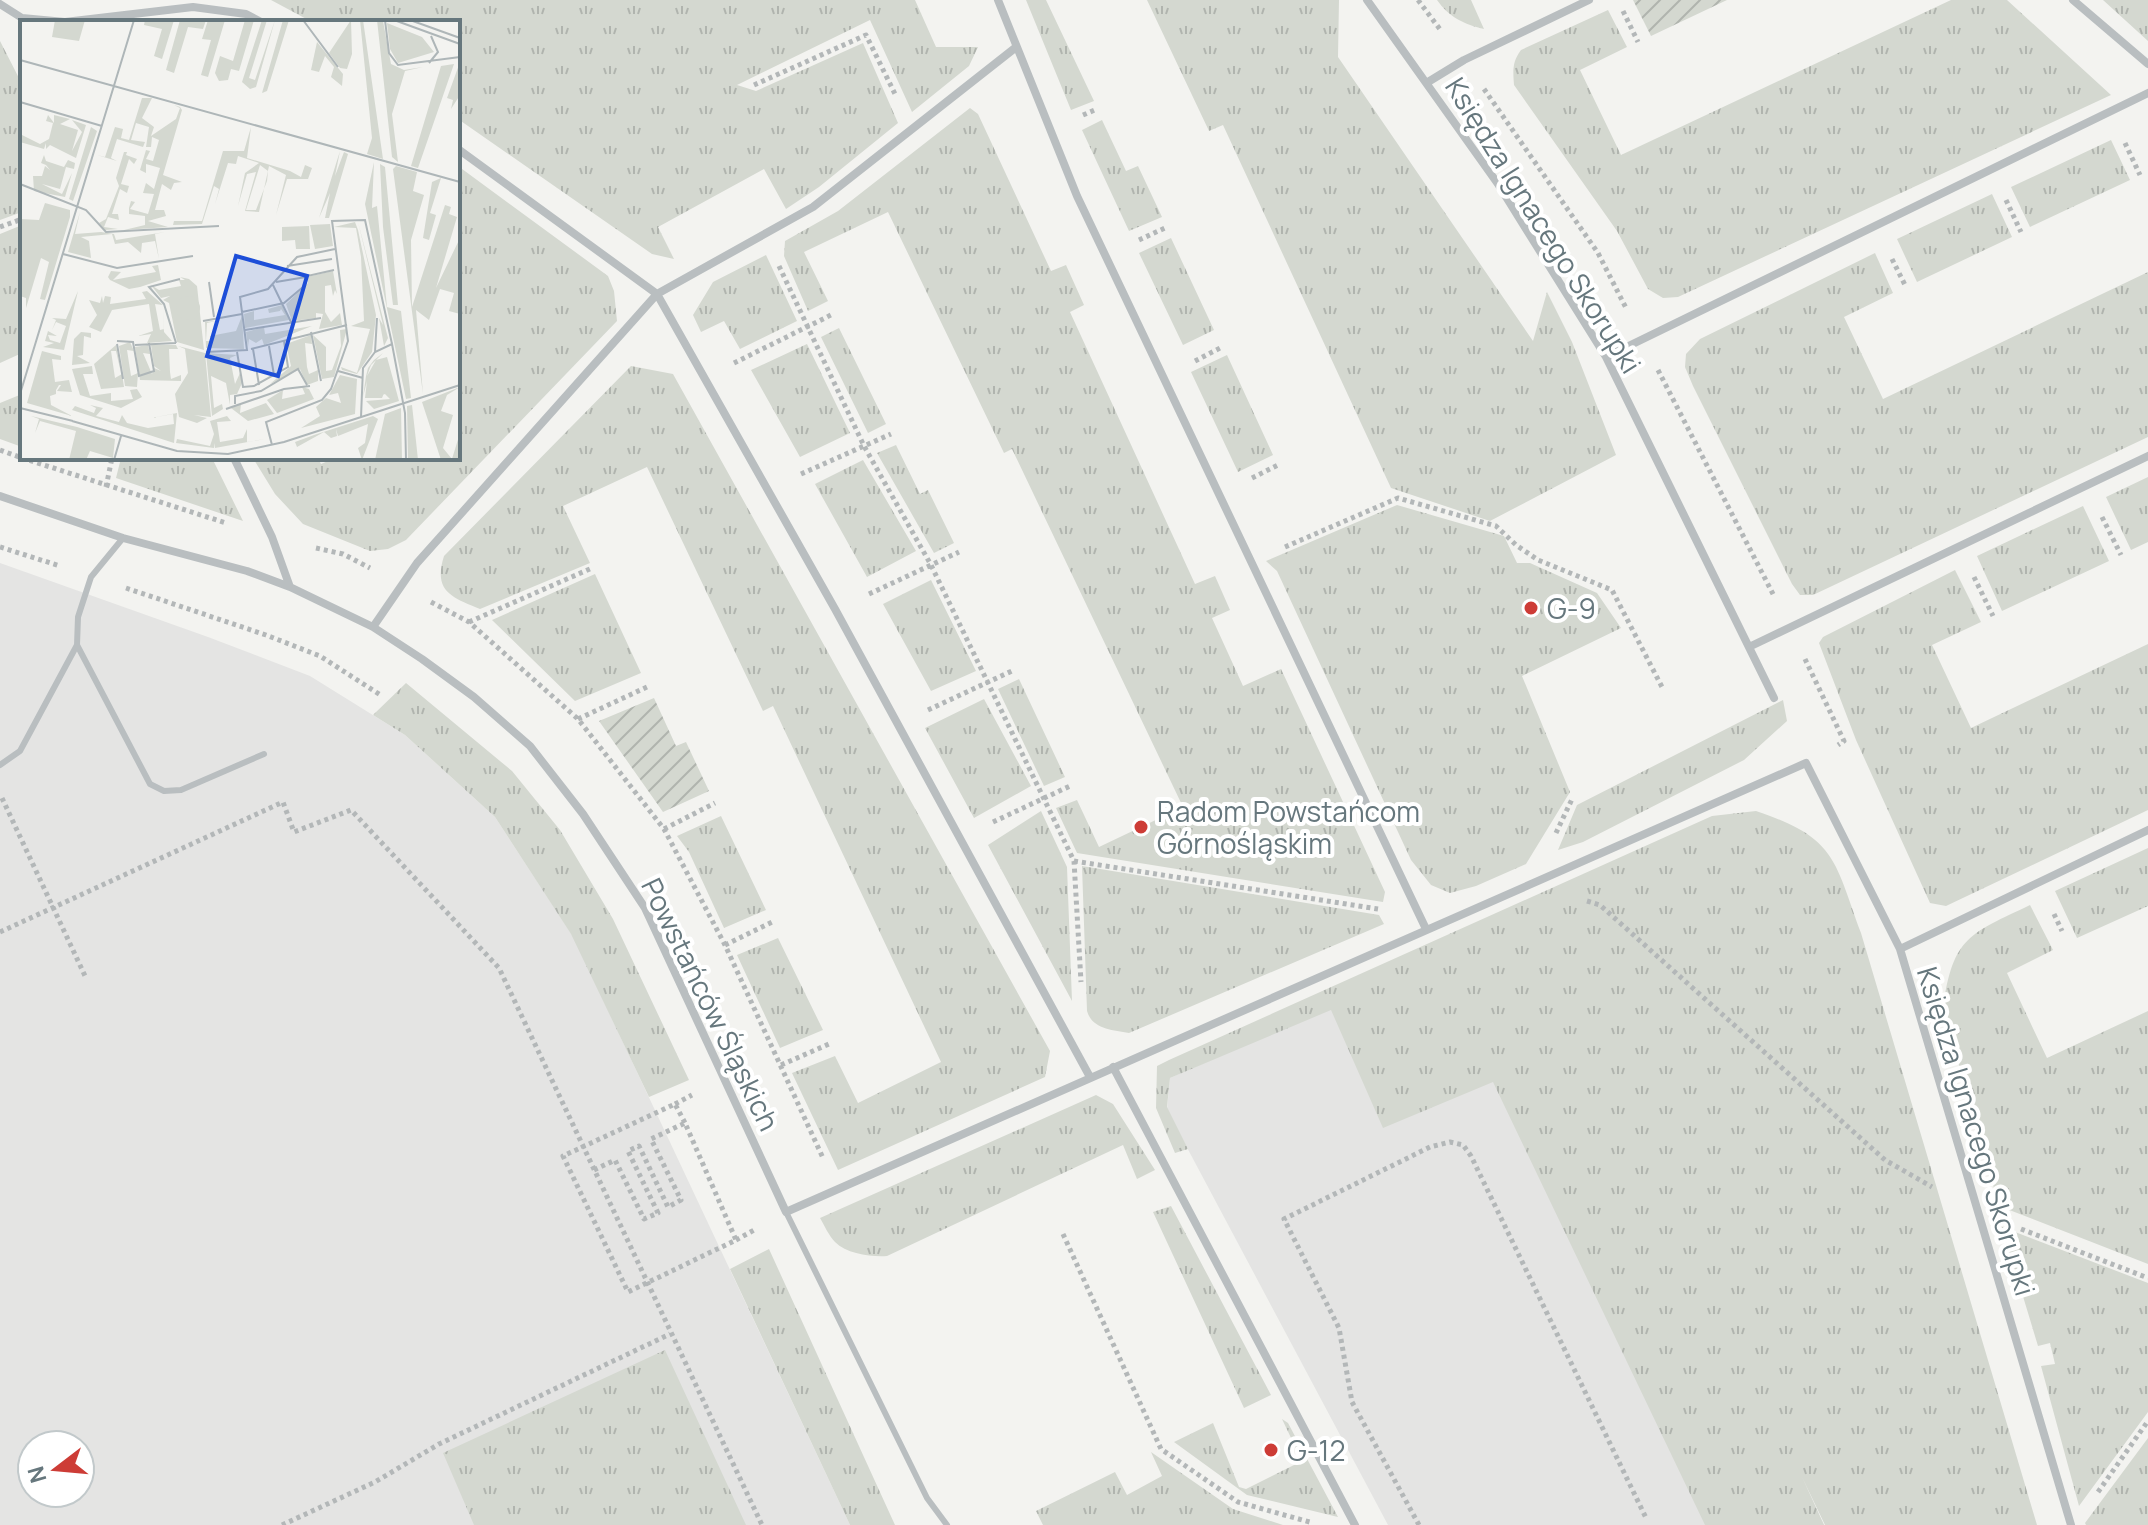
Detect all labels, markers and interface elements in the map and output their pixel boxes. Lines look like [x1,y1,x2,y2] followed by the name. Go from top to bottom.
[20,20,460,460] inset map
[1437,70,1651,380] street label: Księdza Ignacego Skorupki
[1547,589,1596,627] place label: G-9
[1522,599,1540,617] marker: G-9
[1157,792,1420,862] place label: Radom Powstańcom Górnośląskim
[1132,818,1150,836] marker: Radom Powstańcom Górnośląskim
[633,871,789,1137] street label: Powstańców Śląskich
[1909,962,2045,1300] street label: Księdza Ignacego Skorupki
[16,1429,96,1509] north arrow
[1287,1431,1345,1469] place label: G-12
[1262,1441,1280,1459] marker: G-12
[20,1463,53,1486] text: N

